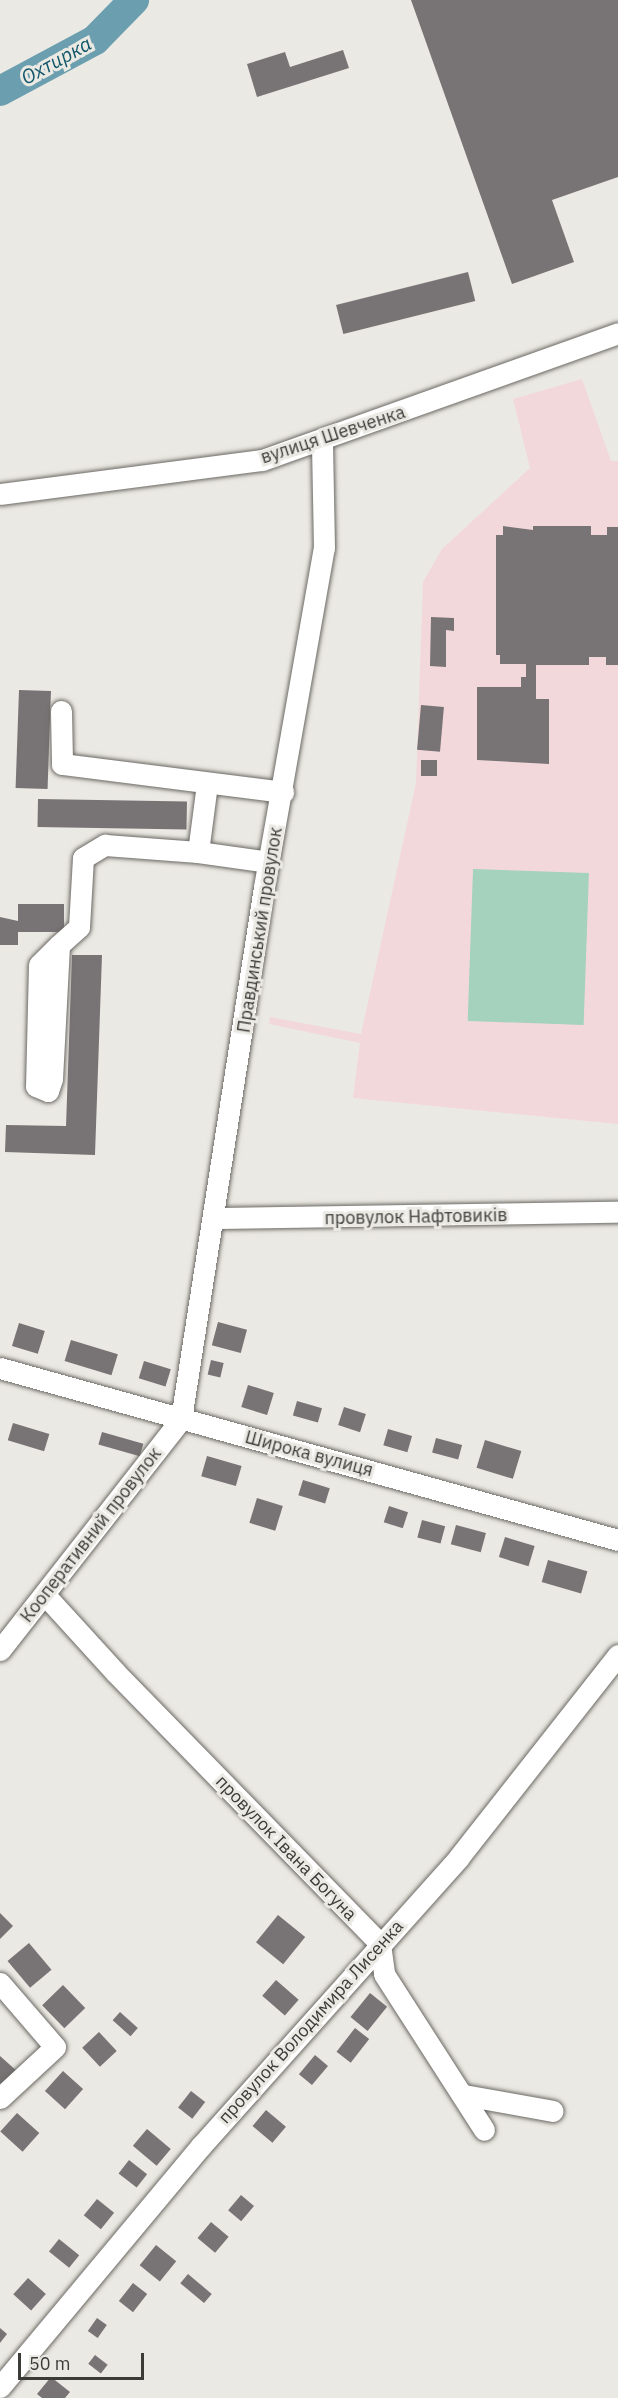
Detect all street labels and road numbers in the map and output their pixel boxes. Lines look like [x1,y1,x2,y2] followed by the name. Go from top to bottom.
[258,401,408,469] street label: вулиця Шевченка
[233,826,287,1034] street label: Правдинський провулок
[324,1205,508,1229] street label: провулок Нафтовиків
[243,1427,375,1481] street label: Широка вулиця
[16,1443,166,1627] street label: Кооперативний провулок
[211,1771,361,1925] street label: провулок Івана Богуна
[214,1916,408,2128] street label: провулок Володимира Лисенка

